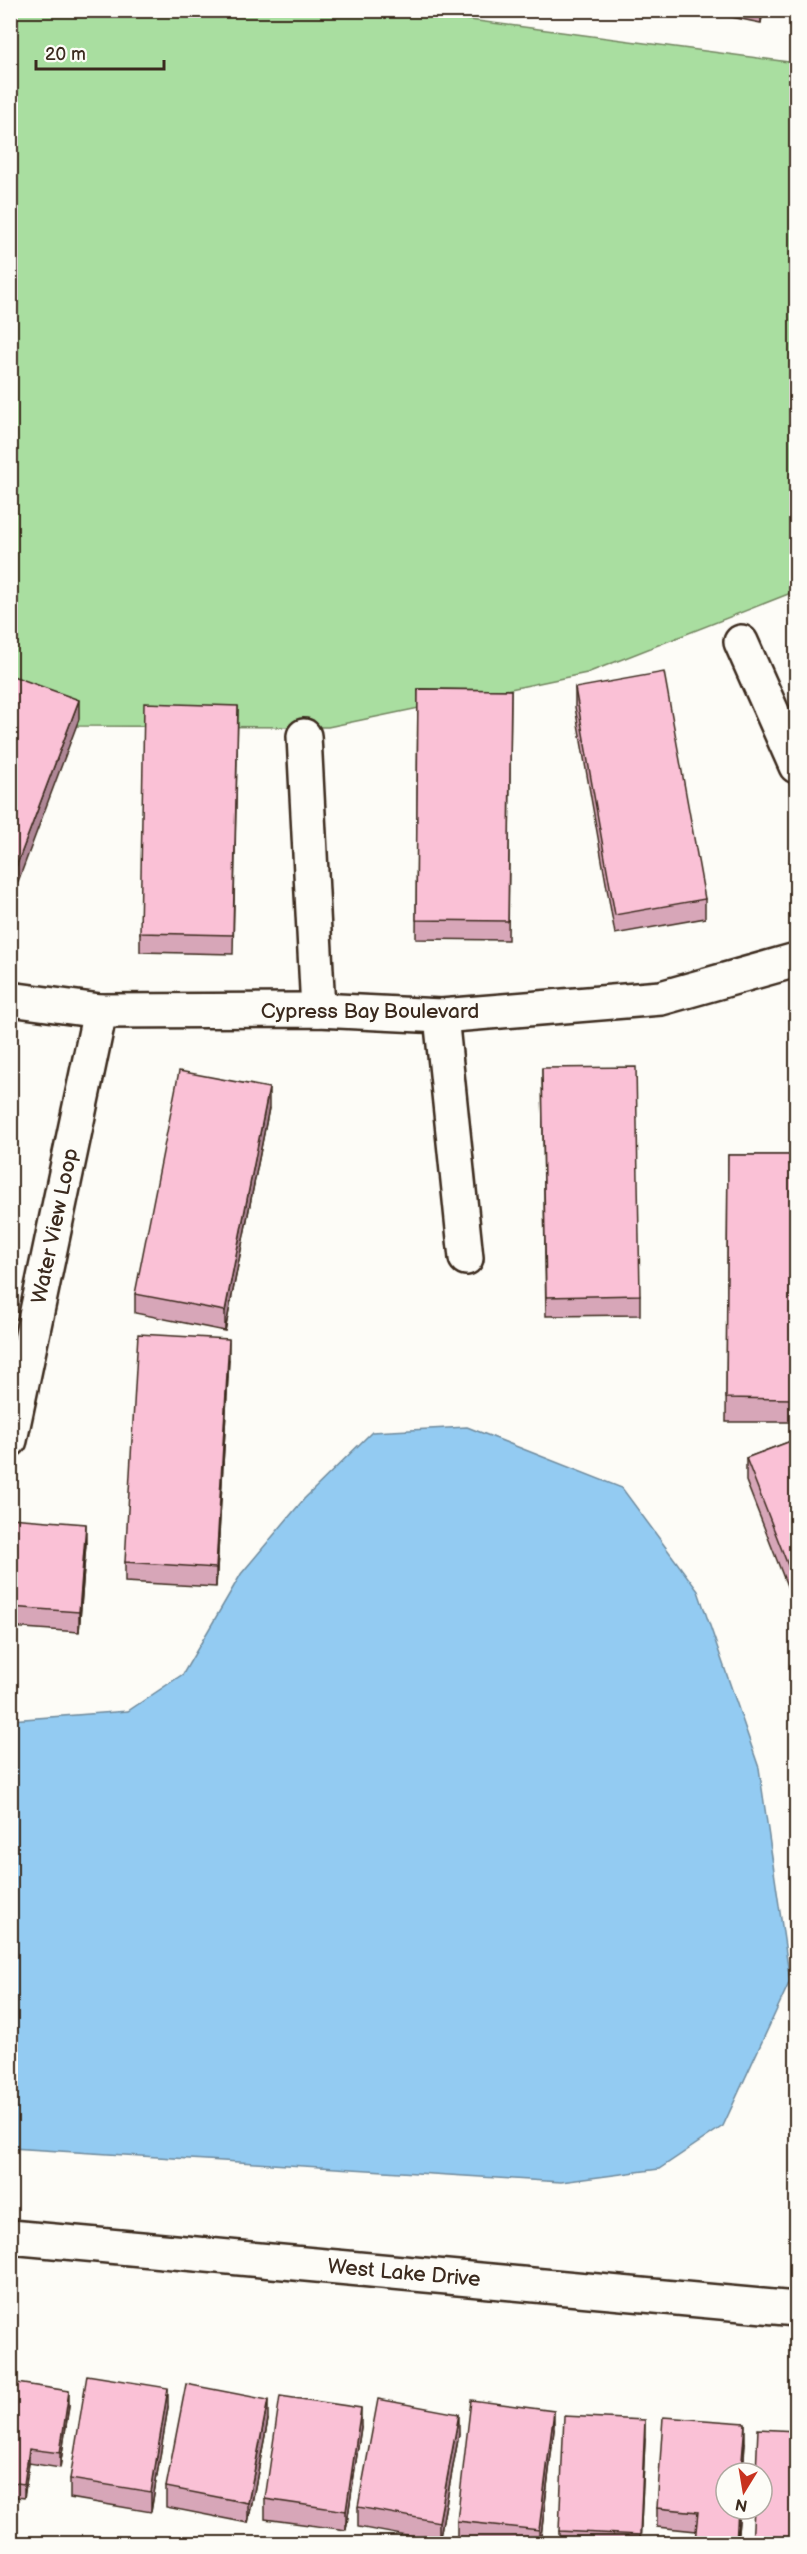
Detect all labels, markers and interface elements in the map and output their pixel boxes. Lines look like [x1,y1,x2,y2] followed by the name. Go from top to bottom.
[36,33,164,71] scale bar
[45,44,86,65] text: 20 m
[261,999,479,1024] street label: Cypress Bay Boulevard
[26,1146,84,1306] street label: Water View Loop
[326,2254,482,2292] street label: West Lake Drive
[714,2461,774,2521] north arrow
[734,2494,749,2515] text: N

